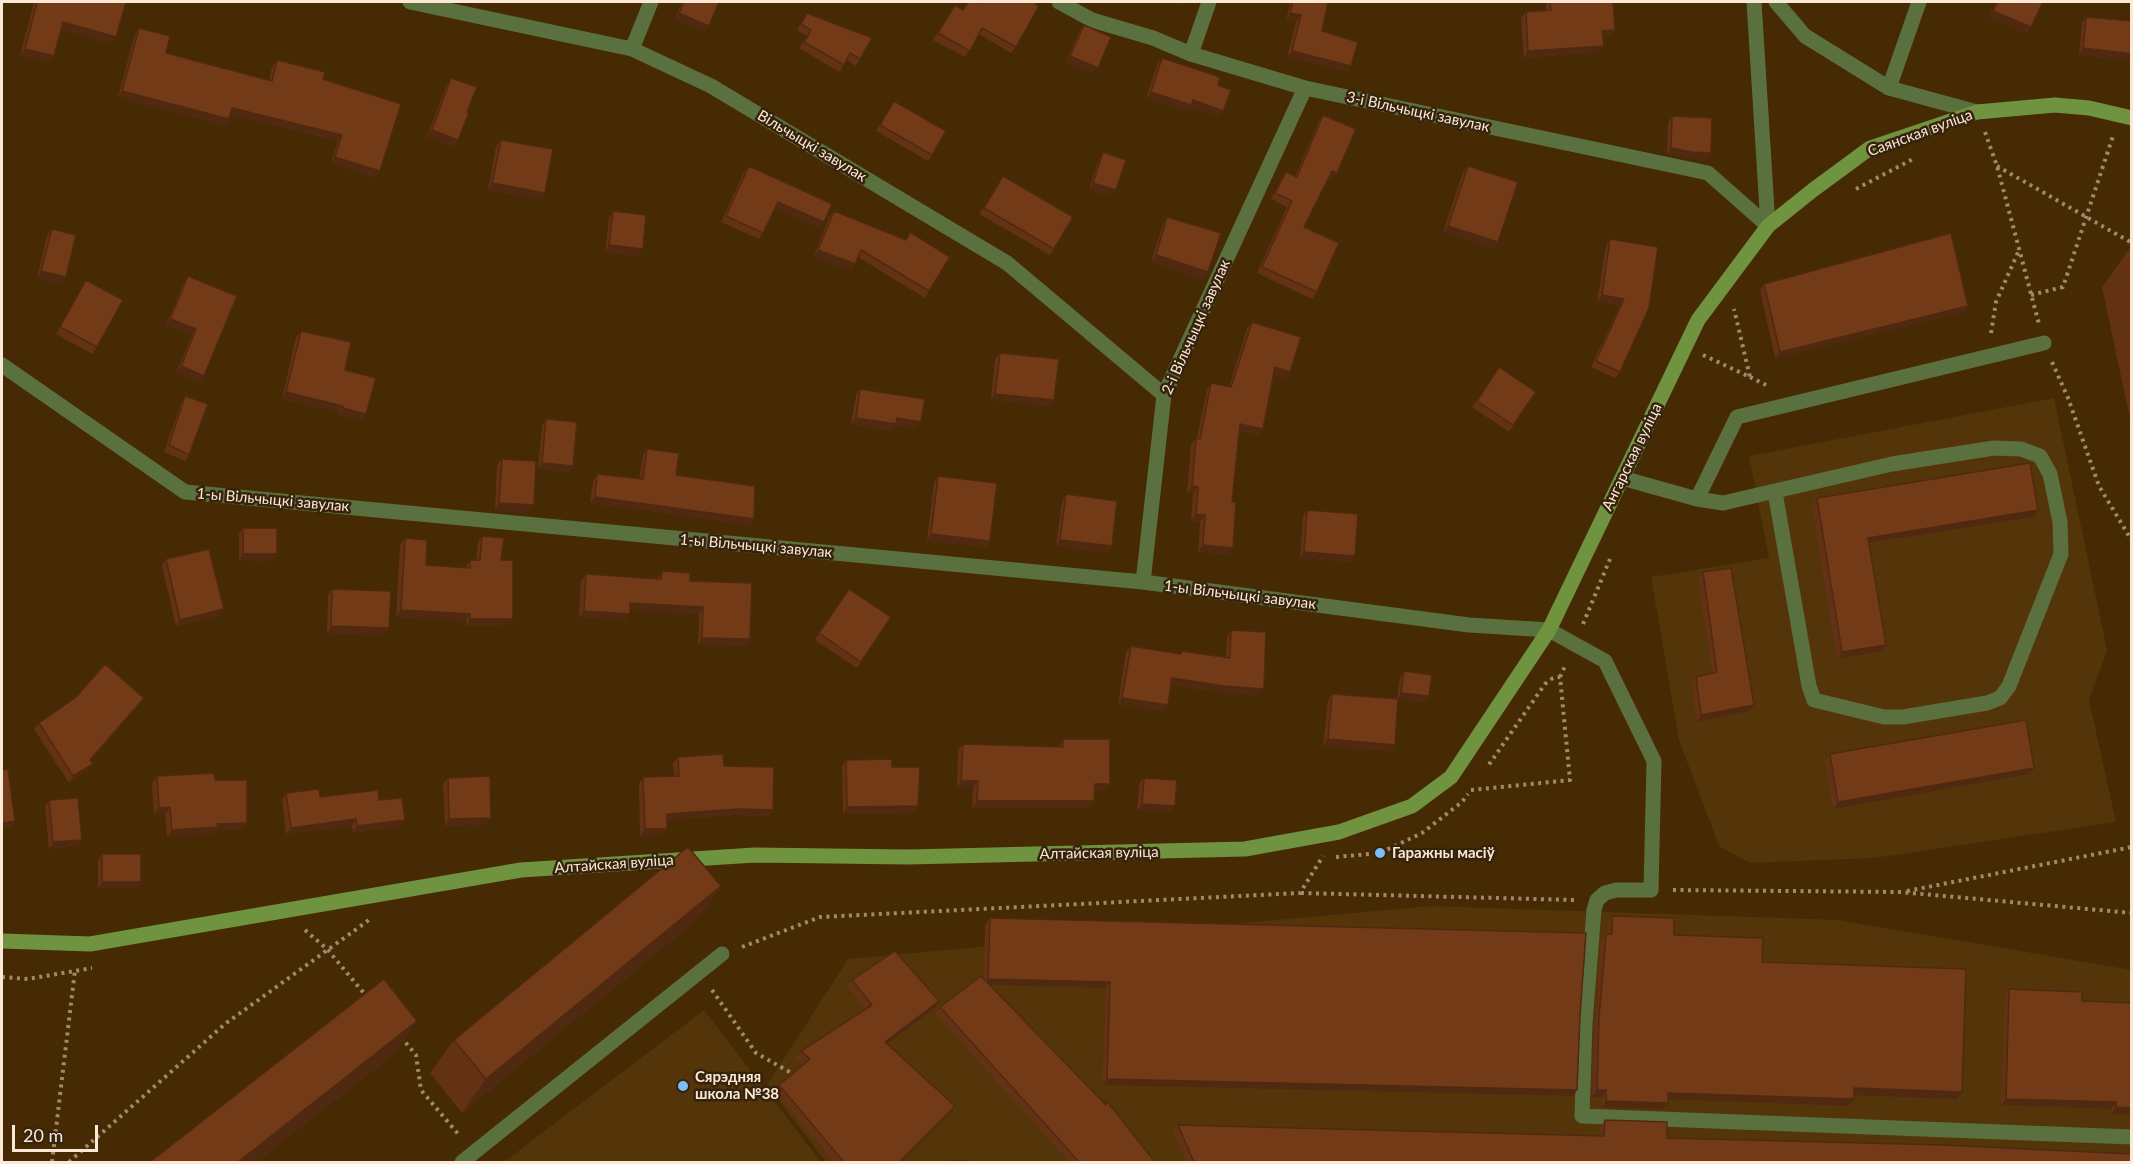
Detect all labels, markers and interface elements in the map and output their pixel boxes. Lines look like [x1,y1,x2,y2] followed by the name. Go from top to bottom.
[1345,88,1491,136] street label: 3-і Вільчыцкі завулак
[754,106,870,186] street label: Вільчыцкі завулак
[1865,106,1975,160] street label: Саянская вуліца
[1158,257,1234,397] street label: 2-і Вільчыцкі завулак
[1598,400,1666,514] street label: Ангарская вуліца
[196,484,350,516] street label: 1-ы Вільчыцкі завулак
[679,530,833,562] street label: 1-ы Вільчыцкі завулак
[1163,577,1317,613] street label: 1-ы Вільчыцкі завулак
[1039,843,1159,863] street label: Алтайская вуліца
[1392,844,1495,862] place label: Гаражны масіў
[1373,846,1387,860] marker: Гаражны масіў
[554,851,674,877] street label: Алтайская вуліца
[695,1068,779,1103] place label: Сярэдняя школа №38
[676,1079,690,1093] marker: Сярэдняя школа №38
[15,1113,100,1151] scale bar
[23,1124,63,1146] text: 20 m

